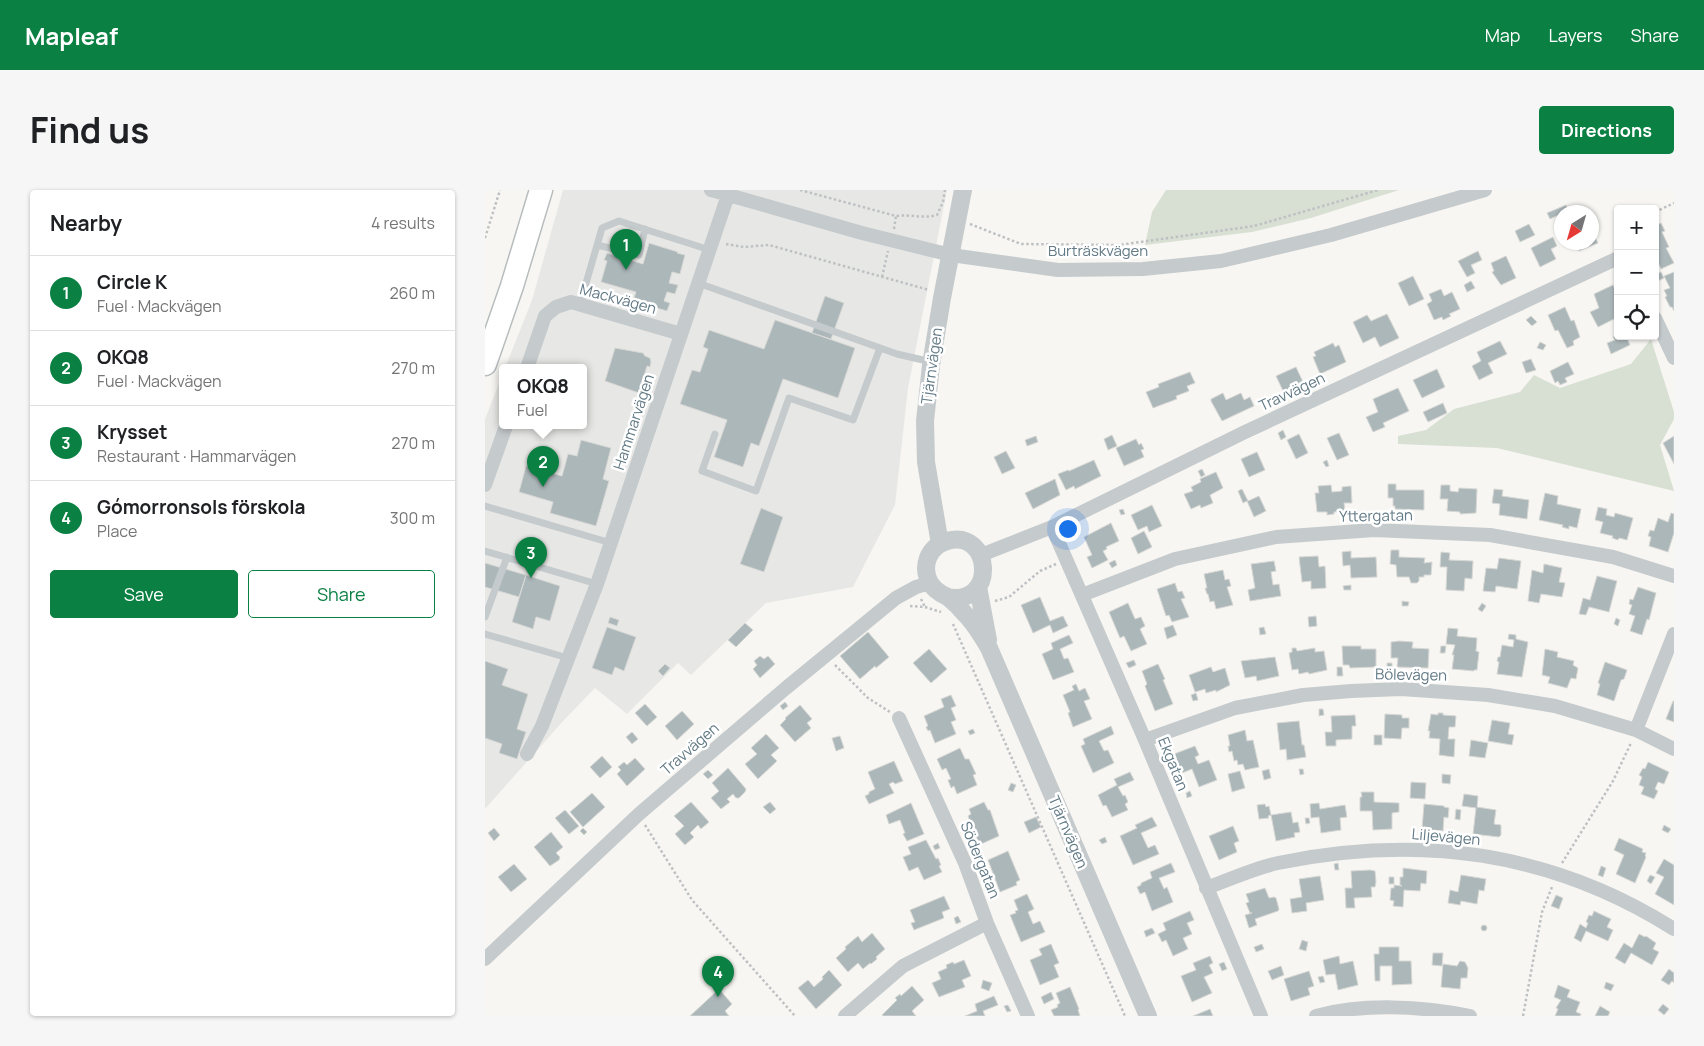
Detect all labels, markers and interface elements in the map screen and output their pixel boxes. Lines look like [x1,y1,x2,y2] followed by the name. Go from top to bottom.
[25,19,118,52] text: Mapleaf
[1485,23,1520,47] text: Map
[1548,23,1602,47] text: Layers
[1630,23,1679,47] text: Share
[30,106,149,154] text: Find us
[1539,106,1674,154] button: Directions
[1554,205,1599,250] north arrow
[1614,205,1659,340] map controls
[1614,205,1659,250] button: +
[50,209,122,237] text: Nearby
[371,212,435,234] text: 4 results
[610,229,642,270] pin: 1
[1048,240,1148,261] street label: Burträskvägen
[1614,250,1659,295] button: −
[97,269,167,295] text: Circle K
[577,278,659,319] street label: Mackvägen
[62,282,70,304] text: 1
[389,282,435,304] text: 260 m
[97,295,221,317] text: Fuel · Mackvägen
[1614,295,1659,340] button: locate
[916,326,947,406] street label: Tjärnvägen
[97,344,149,370] text: OKQ8
[61,357,71,379] text: 2
[391,357,435,379] text: 270 m
[499,364,587,429] popup
[1255,367,1328,416] street label: Travvägen
[97,370,221,392] text: Fuel · Mackvägen
[608,371,659,472] street label: Hammarvägen
[517,373,569,399] text: OKQ8
[517,399,548,421] text: Fuel
[97,419,167,445] text: Krysset
[61,432,71,454] text: 3
[391,432,435,454] text: 270 m
[97,445,296,467] text: Restaurant · Hammarvägen
[527,446,559,487] pin: 2
[97,494,305,520] text: Gómorronsols förskola
[1339,504,1413,527] street label: Yttergatan
[61,507,71,529] text: 4
[390,507,435,529] text: 300 m
[1055,516,1081,542] your location
[97,520,137,542] text: Place
[515,537,547,578] pin: 3
[50,570,238,618] button: Save
[248,570,435,618] button: Share
[1375,663,1447,686] street label: Bölevägen
[656,717,723,780] street label: Travvägen
[1153,734,1194,794] street label: Ekgatan
[1044,792,1093,872] street label: Tjärnvägen
[955,818,1005,902] street label: Södergatan
[1411,823,1481,850] street label: Liljevägen
[702,956,734,997] pin: 4

